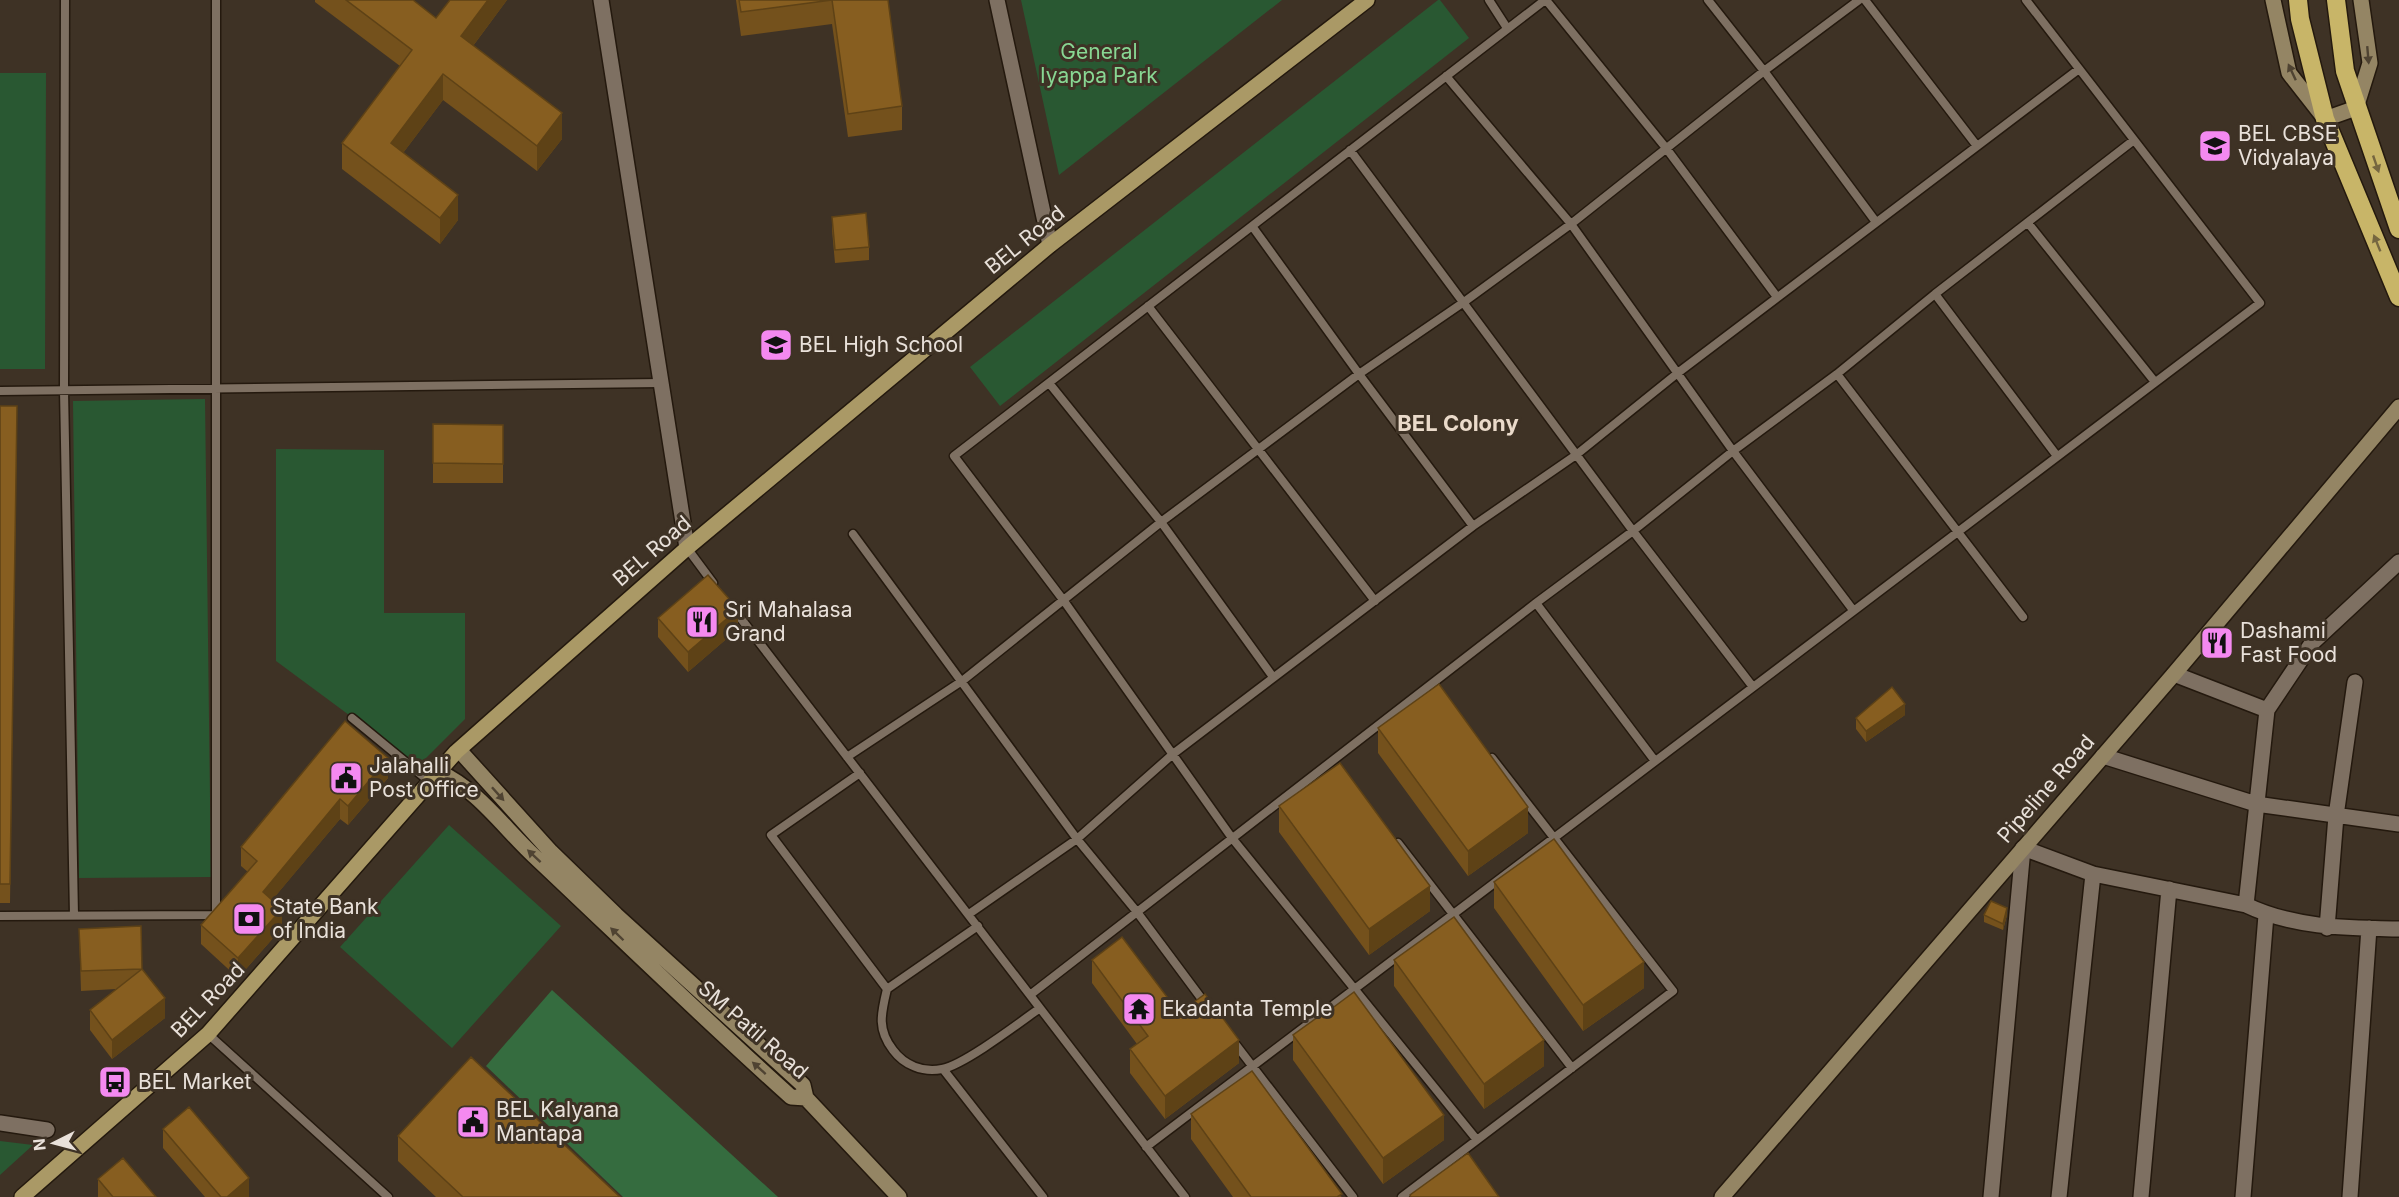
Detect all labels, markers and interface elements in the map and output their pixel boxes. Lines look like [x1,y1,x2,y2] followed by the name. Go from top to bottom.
[1040,39,1158,88] park label: General Iyappa Park
[2363,46,2373,65] one-way arrow
[2287,64,2296,81] one-way arrow
[2238,121,2337,170] place label: BEL CBSE Vidyalaya
[2197,128,2233,164] school or university icon: BEL CBSE Vidyalaya
[2371,155,2381,173] one-way arrow
[980,200,1069,279] street label: BEL Road
[2372,233,2382,251] one-way arrow
[758,327,794,363] school or university icon: BEL High School
[799,332,963,357] place label: BEL High School
[1397,410,1519,436] district label: BEL Colony
[608,510,696,591] street label: BEL Road
[725,597,852,646] place label: Sri Mahalasa Grand
[684,604,720,640] restaurant icon: Sri Mahalasa Grand
[2240,618,2337,667] place label: Dashami Fast Food
[2199,625,2235,661] restaurant icon: Dashami Fast Food
[1992,730,2099,848] street label: Pipeline Road
[369,753,479,802] place label: Jalahalli Post Office
[328,760,364,796] public building icon: Jalahalli Post Office
[491,786,505,801] one-way arrow
[527,850,542,863] one-way arrow
[272,894,379,943] place label: State Bank of India
[231,901,267,937] bank icon: State Bank of India
[610,928,624,942] one-way arrow
[166,957,250,1042] street label: BEL Road
[693,975,813,1084] street label: SM Patil Road
[1121,991,1157,1027] temple icon: Ekadanta Temple
[1162,996,1332,1021] place label: Ekadanta Temple
[752,1062,767,1075] one-way arrow
[97,1064,133,1100] bus stop icon: BEL Market
[138,1069,251,1094] place label: BEL Market
[496,1097,619,1146] place label: BEL Kalyana Mantapa
[455,1104,491,1140] public building icon: BEL Kalyana Mantapa
[24,1113,84,1173] north arrow
[28,1137,50,1152] text: N

